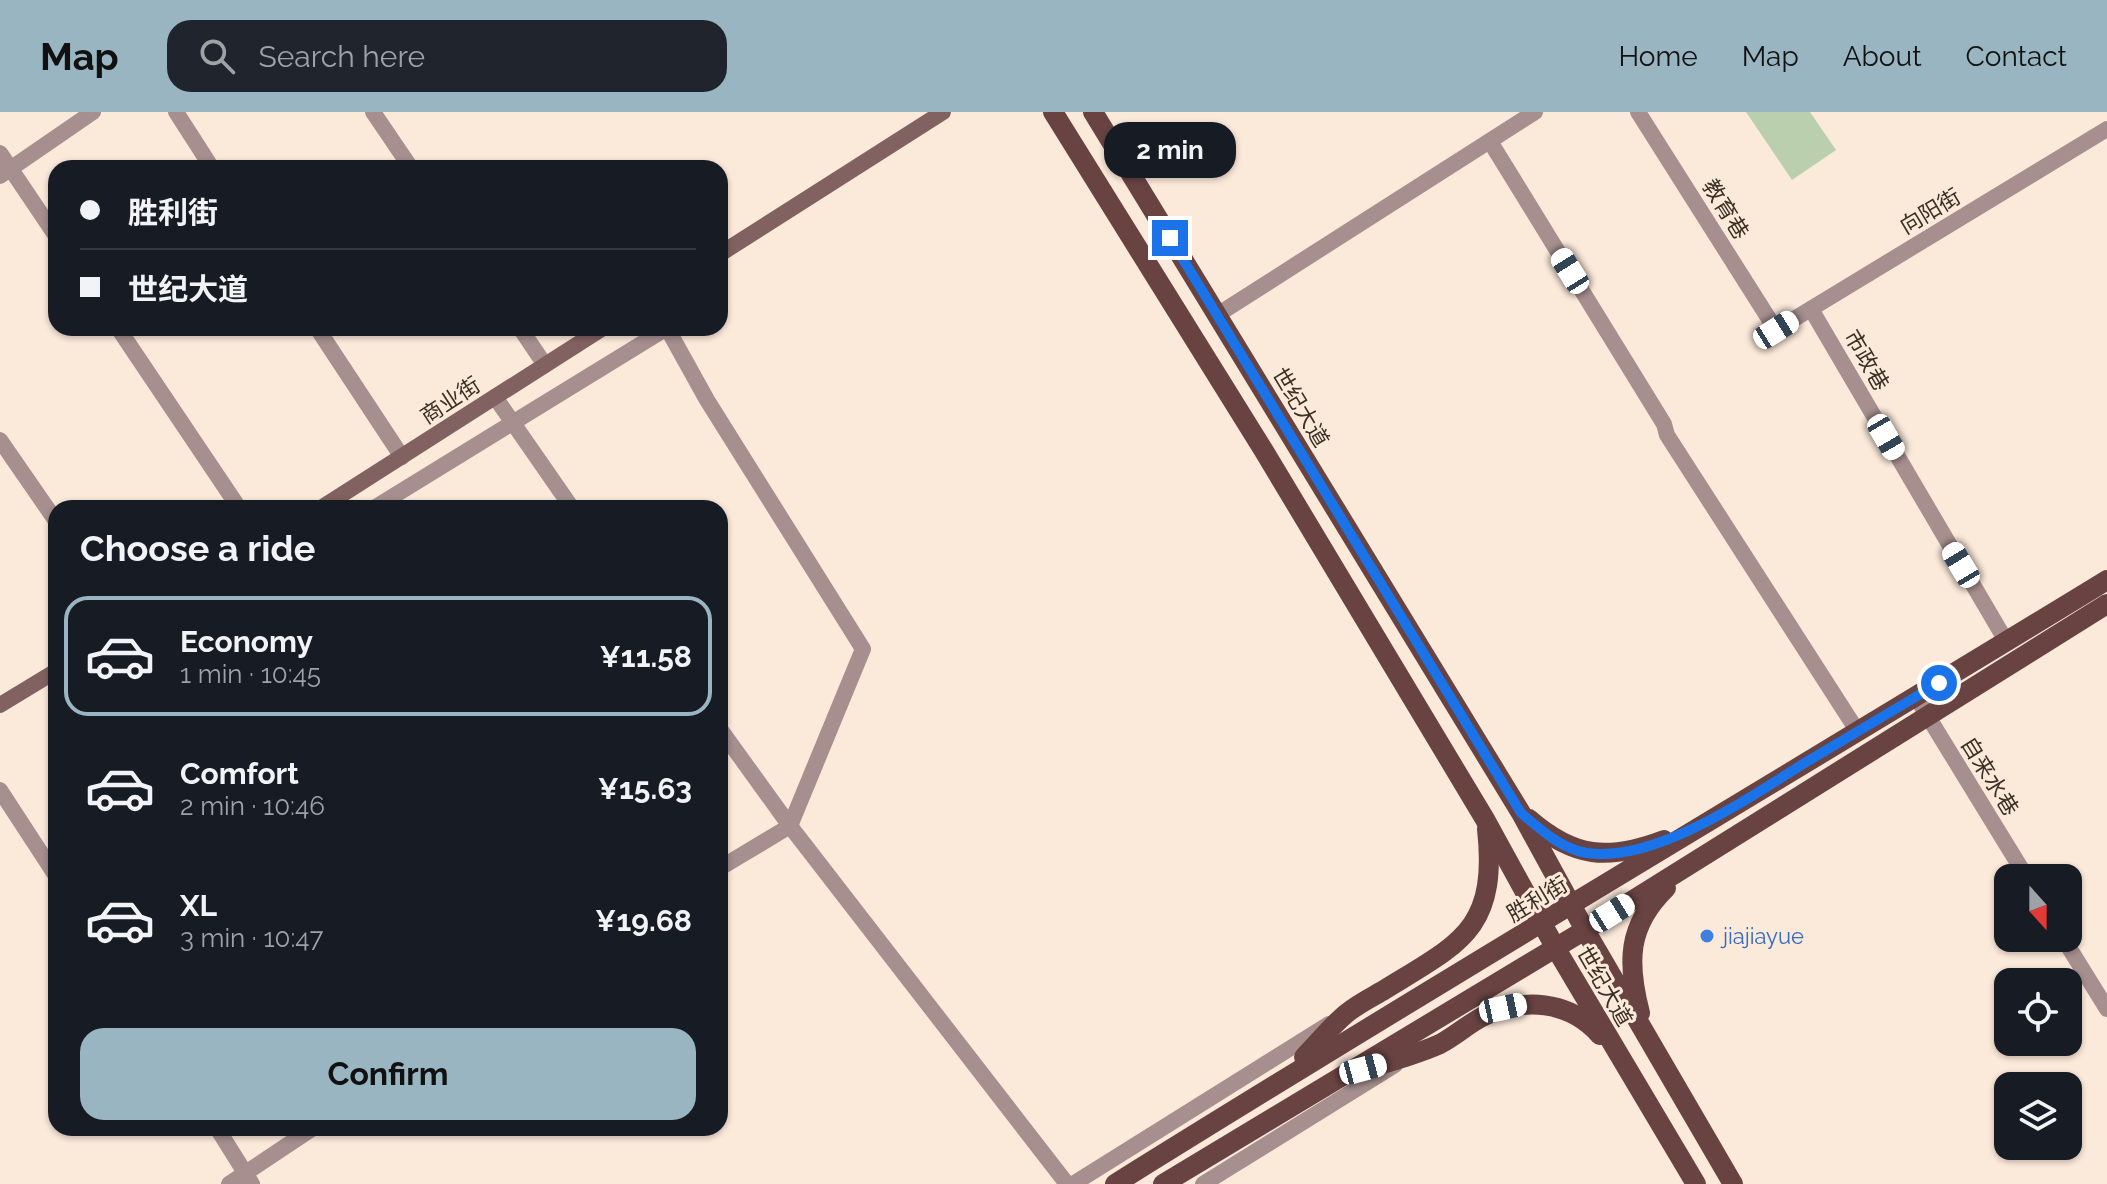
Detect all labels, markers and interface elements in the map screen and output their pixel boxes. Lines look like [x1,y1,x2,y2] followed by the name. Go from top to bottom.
[167,20,727,92] search box
[40,34,119,79] text: Map
[195,34,239,78] icon: search
[259,39,425,74] text: Search here
[1618,40,1698,73] text: Home
[1742,40,1799,73] text: Map
[1843,40,1922,73] text: About
[1966,40,2067,73] text: Contact
[1104,122,1236,178] callout: 2 min
[1136,135,1204,165] text: 2 min
[1697,174,1755,244] street label: 教育巷
[1895,183,1965,239] street label: 向阳街
[128,195,218,230] text: 胜利街
[1152,220,1188,256] route end
[1547,244,1593,298] car
[128,272,248,307] text: 世纪大道
[1749,307,1803,353] car
[1839,325,1895,395] street label: 市政巷
[1267,363,1335,451] street label: 世纪大道
[415,371,485,429] street label: 商业街
[1864,410,1908,464] car
[80,527,315,569] text: Choose a ride
[1938,538,1984,592] car
[84,620,156,692] icon: car
[180,624,313,659] text: Economy
[600,639,692,674] text: ¥11.58
[180,659,321,689] text: 1 min · 10:45
[1921,665,1957,701] route start
[1956,732,2024,820] street label: 自来水巷
[84,752,156,824] icon: car
[180,756,299,791] text: Comfort
[598,771,692,806] text: ¥15.63
[180,791,325,821] text: 2 min · 10:46
[1994,864,2082,952] north arrow
[1994,864,2082,1160] map controls
[1502,871,1572,927] street label: 胜利街
[84,884,156,956] icon: car
[180,888,217,923] text: XL
[1585,890,1639,936] car
[595,903,692,938] text: ¥19.68
[180,923,323,953] text: 3 min · 10:47
[1720,923,1804,949] place label: jiajiayue
[1698,927,1716,945] marker: jiajiayue
[1572,941,1638,1031] street label: 世纪大道
[1994,968,2082,1056] button: locate
[1477,991,1529,1025] car
[80,1028,696,1120] button: Confirm
[1337,1051,1389,1087] car
[1994,1072,2082,1160] button: layers

